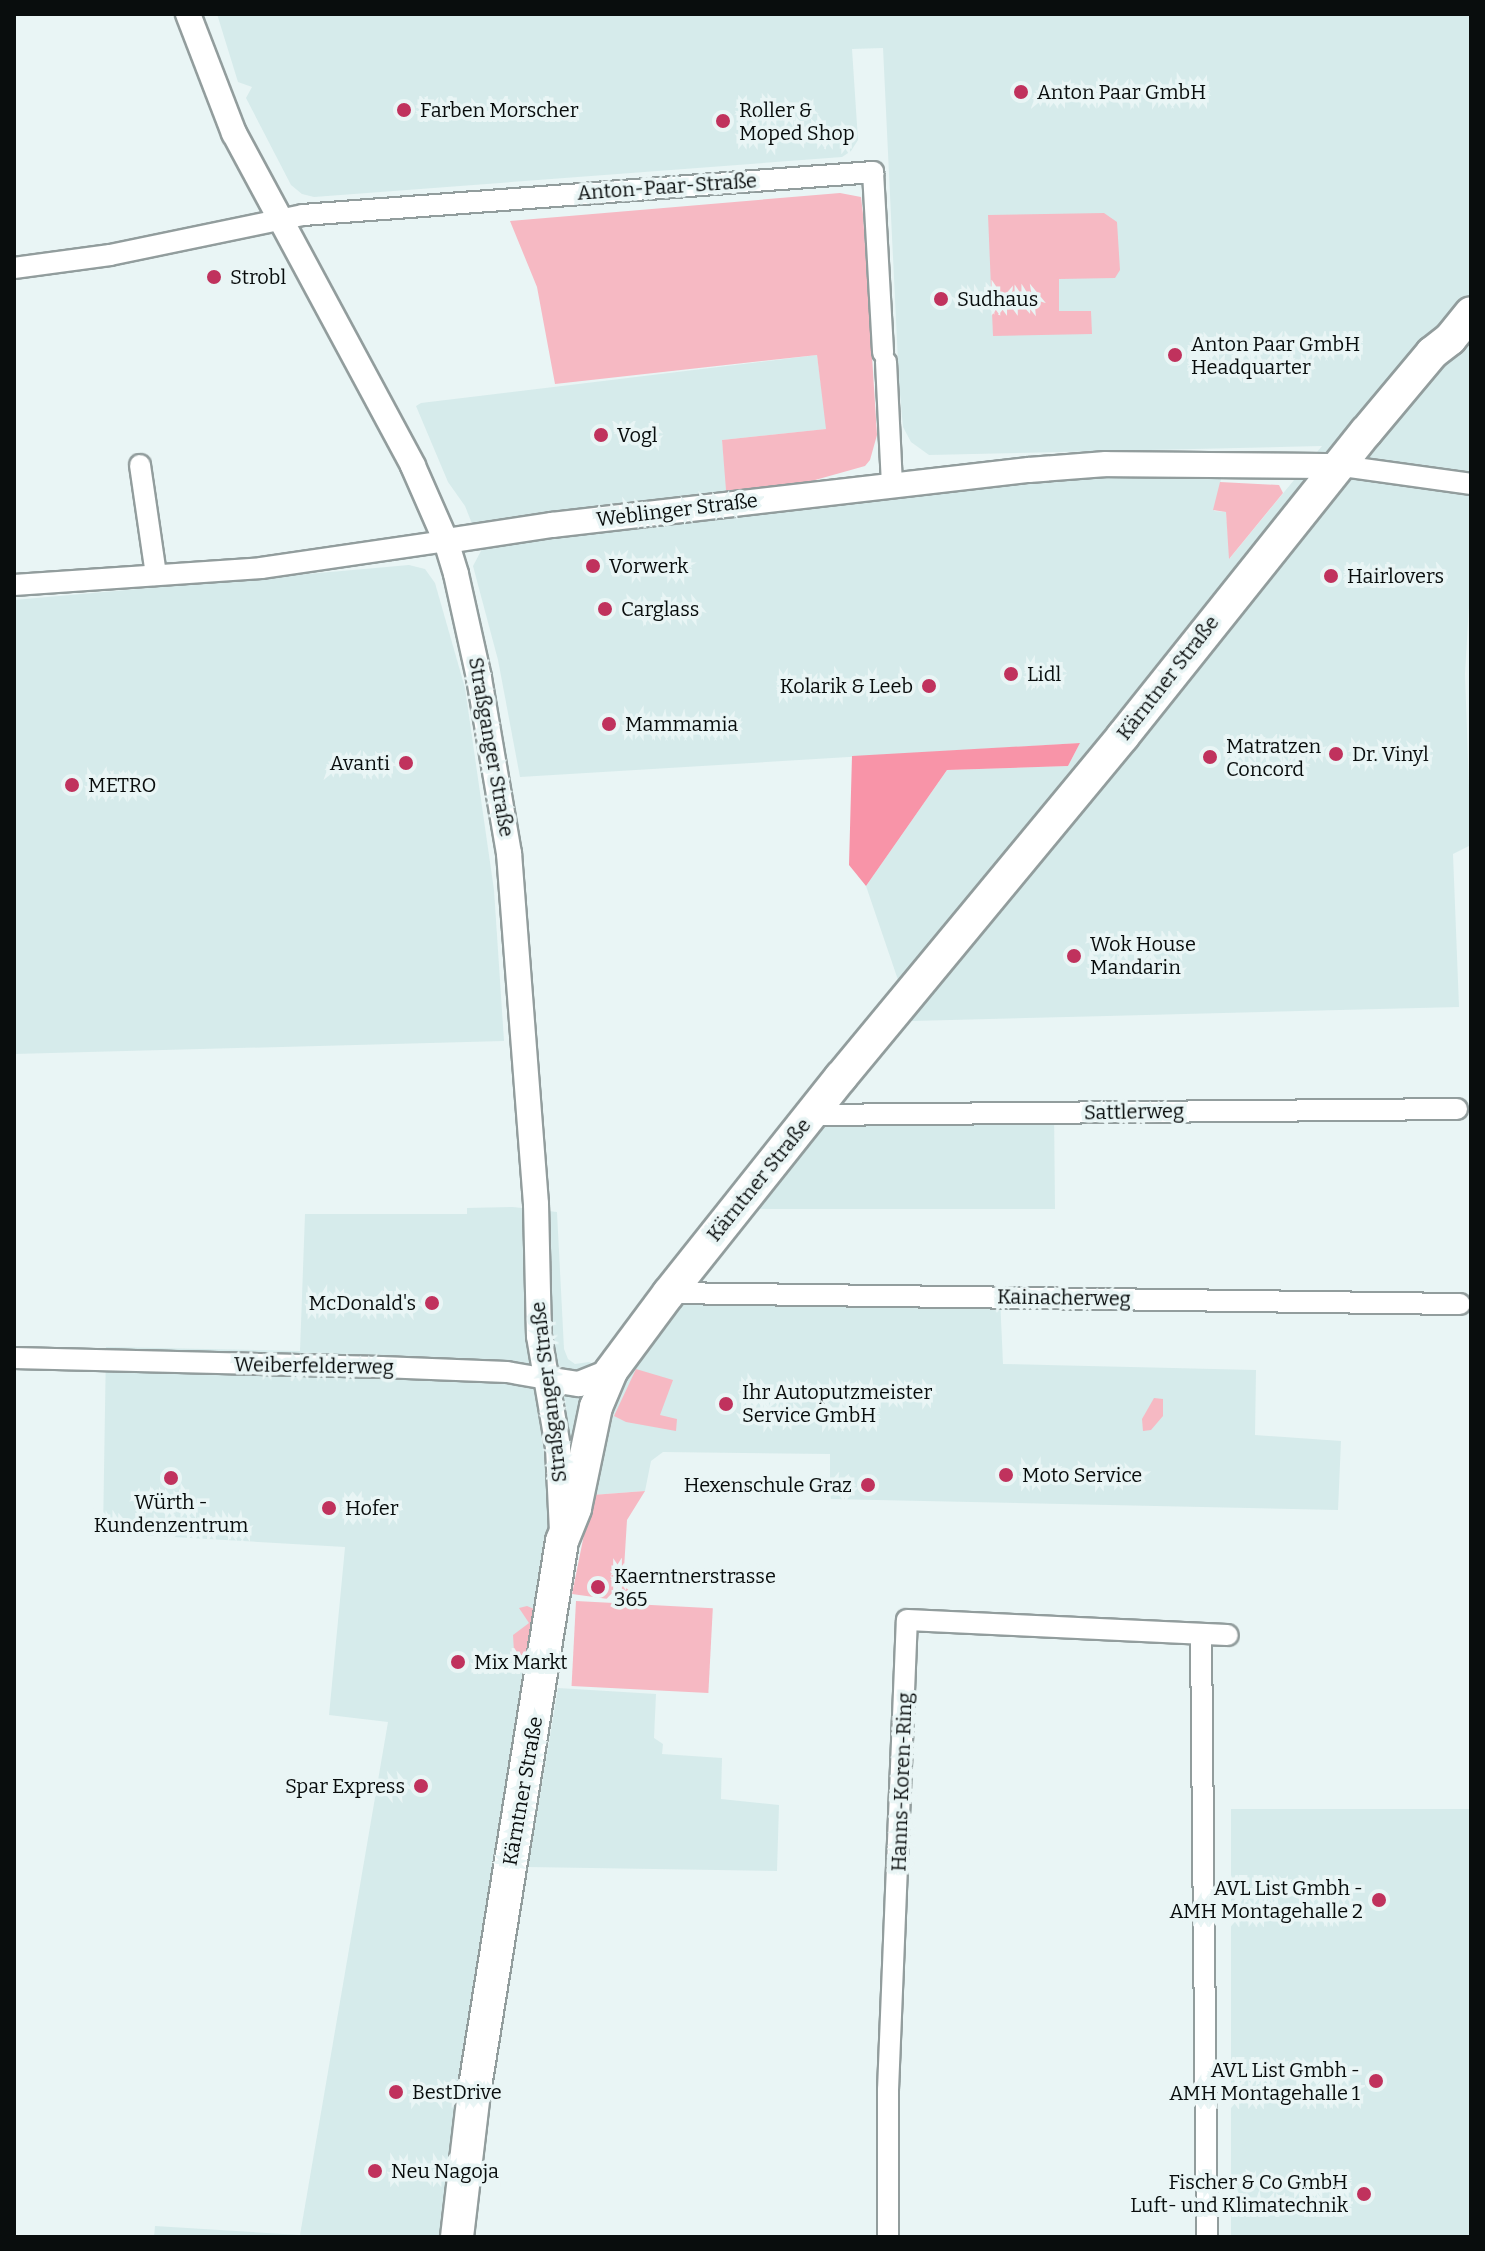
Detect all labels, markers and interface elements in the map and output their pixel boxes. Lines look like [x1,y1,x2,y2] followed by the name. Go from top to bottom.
[1037,80,1206,104] place label: Anton Paar GmbH
[1012,83,1030,101] marker: Anton Paar GmbH
[420,98,578,122] place label: Farben Morscher
[739,98,855,145] place label: Roller & Moped Shop
[395,101,413,119] marker: Farben Morscher
[714,112,732,130] marker: Roller & Moped Shop
[576,169,758,205] street label: Anton-Paar-Straße
[230,265,286,289] place label: Strobl
[205,268,223,286] marker: Strobl
[957,287,1038,311] place label: Sudhaus
[932,290,950,308] marker: Sudhaus
[1191,332,1360,379] place label: Anton Paar GmbH Headquarter
[1166,346,1184,364] marker: Anton Paar GmbH Headquarter
[617,423,658,447] place label: Vogl
[592,426,610,444] marker: Vogl
[595,488,759,532] street label: Weblinger Straße
[609,554,688,578] place label: Vorwerk
[584,557,602,575] marker: Vorwerk
[1347,564,1444,588] place label: Hairlovers
[1322,567,1340,585] marker: Hairlovers
[621,597,699,621] place label: Carglass
[596,600,614,618] marker: Carglass
[1112,611,1224,745] street label: Kärntner Straße
[463,655,519,839] street label: Straßganger Straße
[1027,662,1061,686] place label: Lidl
[1002,665,1020,683] marker: Lidl
[780,674,913,698] place label: Kolarik & Leeb
[920,677,938,695] marker: Kolarik & Leeb
[625,712,738,736] place label: Mammamia
[600,715,618,733] marker: Mammamia
[1226,734,1321,781] place label: Matratzen Concord
[1352,742,1429,766] place label: Dr. Vinyl
[1327,745,1345,763] marker: Dr. Vinyl
[1201,748,1219,766] marker: Matratzen Concord
[330,751,390,775] place label: Avanti
[397,754,415,772] marker: Avanti
[88,773,156,797] place label: METRO
[63,776,81,794] marker: METRO
[1090,932,1196,979] place label: Wok House Mandarin
[1065,947,1083,965] marker: Wok House Mandarin
[1084,1099,1184,1125] street label: Sattlerweg
[702,1114,816,1246] street label: Kärntner Straße
[997,1285,1131,1311] street label: Kainacherweg
[309,1291,416,1315] place label: McDonald's
[423,1294,441,1312] marker: McDonald's
[526,1300,572,1484] street label: Straßganger Straße
[234,1353,394,1379] street label: Weiberfelderweg
[742,1380,932,1427] place label: Ihr Autoputzmeister Service GmbH
[717,1395,735,1413] marker: Ihr Autoputzmeister Service GmbH
[1022,1463,1142,1487] place label: Moto Service
[997,1466,1015,1484] marker: Moto Service
[162,1469,180,1487] marker: Würth - Kundenzentrum
[684,1473,852,1497] place label: Hexenschule Graz
[859,1476,877,1494] marker: Hexenschule Graz
[94,1490,248,1537] place label: Würth - Kundenzentrum
[345,1496,399,1520] place label: Hofer
[320,1499,338,1517] marker: Hofer
[614,1564,776,1611] place label: Kaerntnerstrasse 365
[589,1578,607,1596] marker: Kaerntnerstrasse 365
[474,1650,568,1674] place label: Mix Markt
[449,1653,467,1671] marker: Mix Markt
[887,1692,917,1872] street label: Hanns-Koren-Ring
[498,1715,548,1867] street label: Kärntner Straße
[285,1774,405,1798] place label: Spar Express
[412,1777,430,1795] marker: Spar Express
[1169,1876,1363,1923] place label: AVL List Gmbh - AMH Montagehalle 2
[1370,1891,1388,1909] marker: AVL List Gmbh - AMH Montagehalle 2
[1169,2058,1360,2105] place label: AVL List Gmbh - AMH Montagehalle 1
[1367,2072,1385,2090] marker: AVL List Gmbh - AMH Montagehalle 1
[412,2080,502,2104] place label: BestDrive
[387,2083,405,2101] marker: BestDrive
[391,2159,499,2183] place label: Neu Nagoja
[366,2162,384,2180] marker: Neu Nagoja
[1130,2170,1348,2217] place label: Fischer & Co GmbH Luft- und Klimatechnik
[1355,2185,1373,2203] marker: Fischer & Co GmbH Luft- und Klimatechnik

